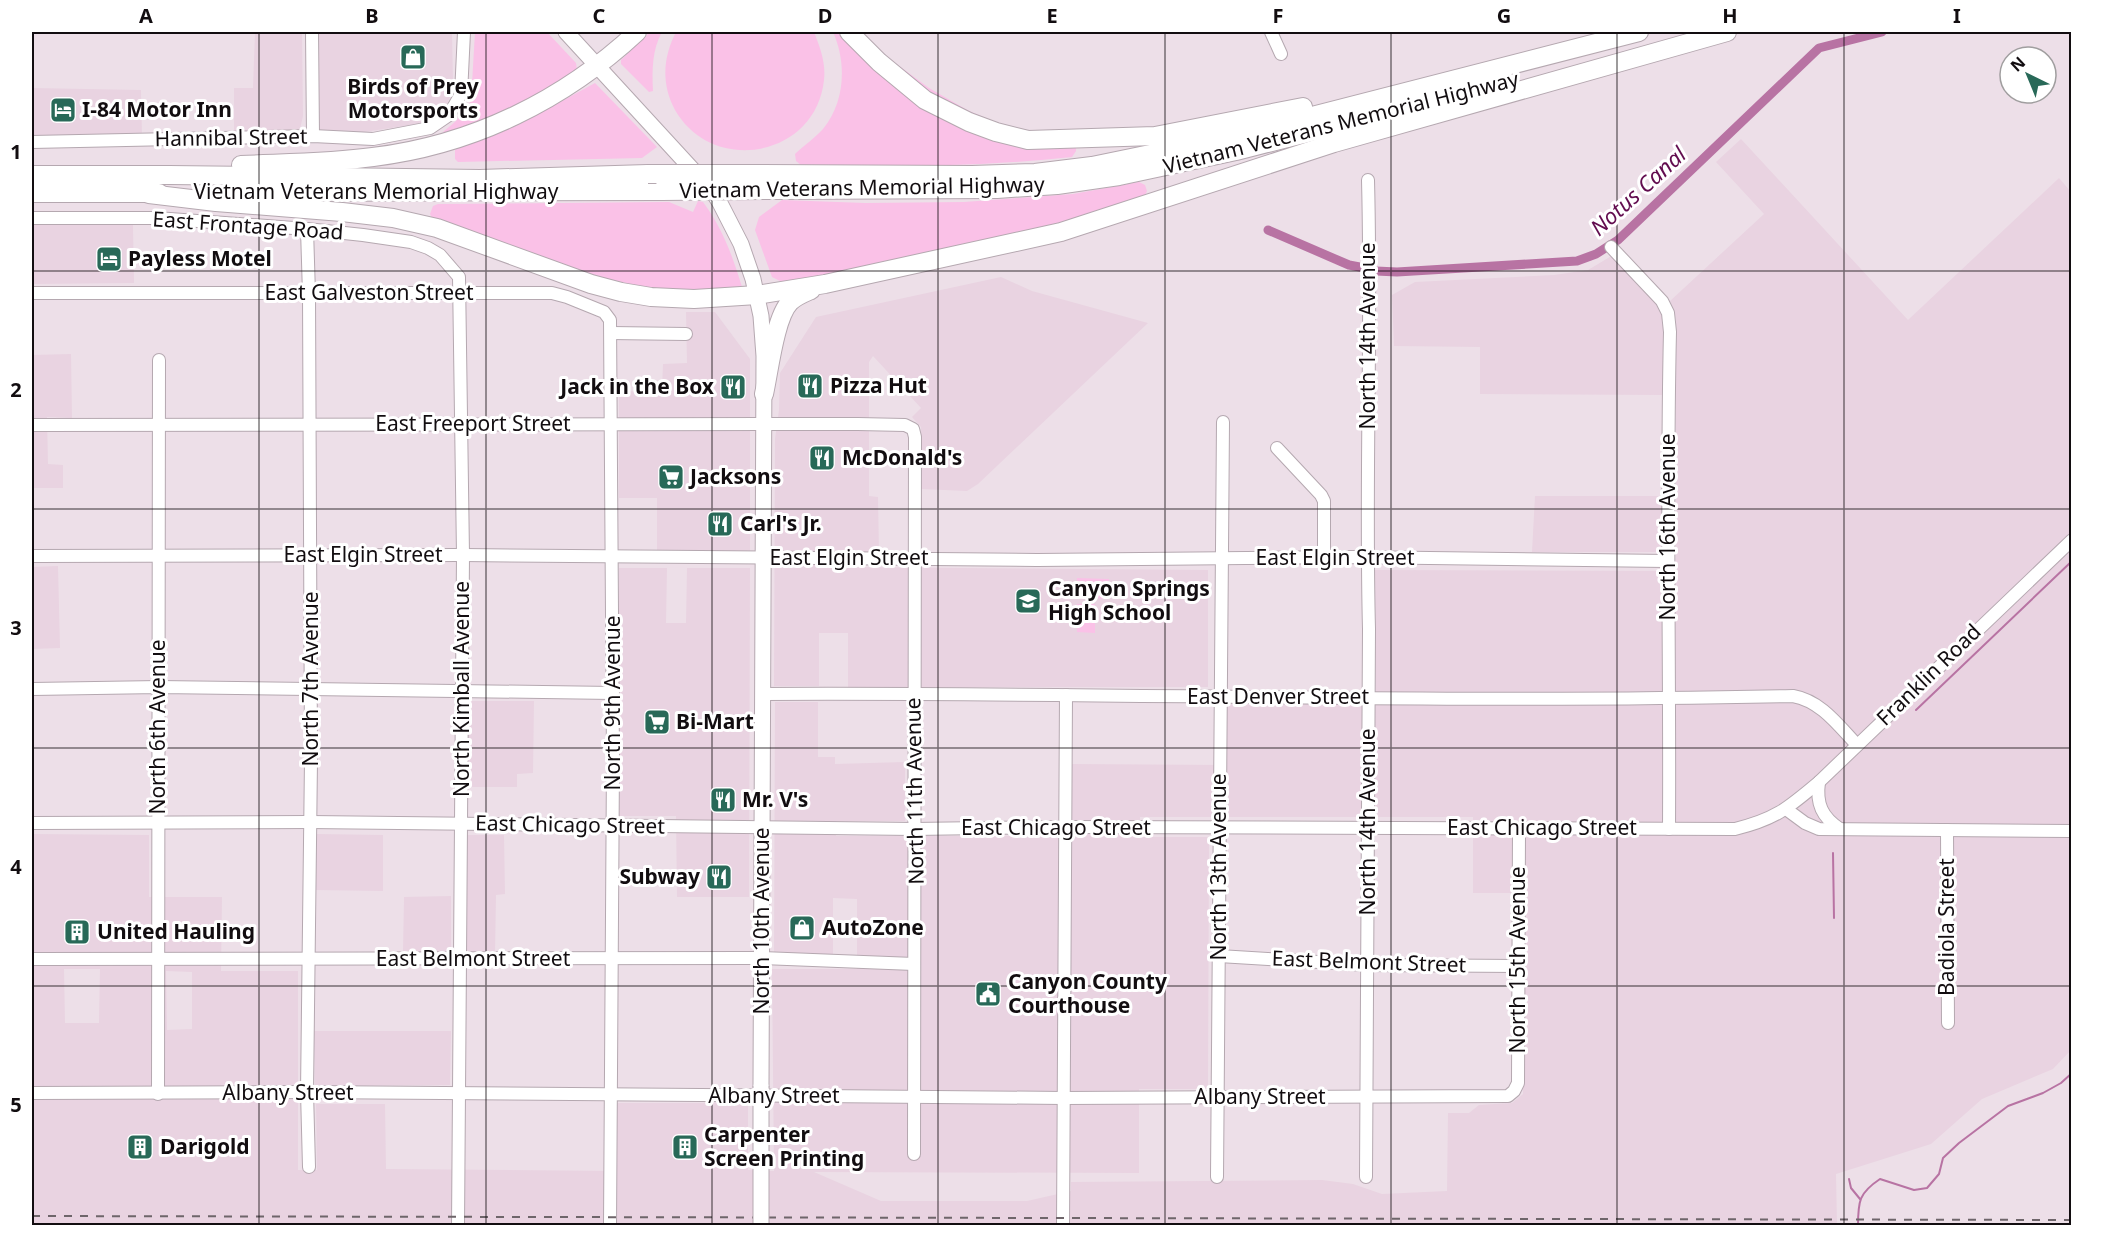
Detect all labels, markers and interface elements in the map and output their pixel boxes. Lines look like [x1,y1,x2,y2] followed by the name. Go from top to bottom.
[139,2,153,29] text: A
[365,2,379,29] text: B
[593,2,606,29] text: C
[818,2,832,29] text: D
[1046,2,1058,29] text: E
[1273,2,1283,29] text: F
[1497,2,1511,29] text: G
[1722,2,1738,29] text: H
[1953,2,1961,29] text: I
[398,42,428,72] shop icon: Birds of Prey Motorsports
[1998,45,2058,105] north arrow
[2006,52,2030,77] text: N
[1160,64,1522,180] street label: Vietnam Veterans Memorial Highway
[347,72,479,124] place label: Birds of Prey Motorsports
[48,95,78,125] hotel icon: I-84 Motor Inn
[82,95,232,123] place label: I-84 Motor Inn
[154,122,308,152] street label: Hannibal Street
[10,138,22,165] text: 1
[1583,138,1693,241] water label: Notus Canal
[679,170,1045,204] street label: Vietnam Veterans Memorial Highway
[193,177,559,205] street label: Vietnam Veterans Memorial Highway
[152,204,345,246] street label: East Frontage Road
[1353,242,1381,430] street label: North 14th Avenue
[94,244,124,274] hotel icon: Payless Motel
[128,244,272,272] place label: Payless Motel
[265,278,474,306] street label: East Galveston Street
[795,371,825,401] restaurant icon: Pizza Hut
[830,371,927,399] place label: Pizza Hut
[558,372,715,400] place label: Jack in the Box
[718,372,748,402] restaurant icon: Jack in the Box
[10,376,22,403] text: 2
[375,409,571,437] street label: East Freeport Street
[1653,433,1681,621] street label: North 16th Avenue
[807,443,837,473] restaurant icon: McDonald's
[842,443,962,471] place label: McDonald's
[656,462,686,492] supermarket icon: Jacksons
[688,462,781,490] place label: Jacksons
[705,509,735,539] restaurant icon: Carl's Jr.
[740,509,822,537] place label: Carl's Jr.
[283,540,443,568] street label: East Elgin Street
[769,543,929,571] street label: East Elgin Street
[1255,543,1415,571] street label: East Elgin Street
[1048,574,1210,626] place label: Canyon Springs High School
[447,581,475,797] street label: North Kimball Avenue
[1013,586,1043,616] school or university icon: Canyon Springs High School
[296,591,324,767] street label: North 7th Avenue
[10,614,22,641] text: 3
[598,615,626,791] street label: North 9th Avenue
[1870,617,1987,731] street label: Franklin Road
[143,639,171,815] street label: North 6th Avenue
[1187,682,1369,710] street label: East Denver Street
[898,697,930,885] street label: North 11th Avenue
[642,707,672,737] supermarket icon: Bi-Mart
[676,707,754,735] place label: Bi-Mart
[1353,728,1381,916] street label: North 14th Avenue
[1204,773,1232,961] street label: North 13th Avenue
[708,785,738,815] restaurant icon: Mr. V's
[742,785,808,813] place label: Mr. V's
[475,808,666,840] street label: East Chicago Street
[961,813,1151,841] street label: East Chicago Street
[1447,813,1637,841] street label: East Chicago Street
[747,827,775,1015] street label: North 10th Avenue
[10,853,22,880] text: 4
[1932,858,1960,996] street label: Badiola Street
[619,862,700,890] place label: Subway
[704,862,734,892] restaurant icon: Subway
[1503,866,1531,1054] street label: North 15th Avenue
[787,913,817,943] shop icon: AutoZone
[822,913,924,941] place label: AutoZone
[62,917,92,947] building icon: United Hauling
[97,917,255,945] place label: United Hauling
[376,944,571,972] street label: East Belmont Street
[1271,944,1467,978] street label: East Belmont Street
[1008,967,1167,1019] place label: Canyon County Courthouse
[973,979,1003,1009] public building icon: Canyon County Courthouse
[222,1078,354,1106] street label: Albany Street
[708,1081,840,1109] street label: Albany Street
[1194,1082,1326,1110] street label: Albany Street
[10,1091,22,1118] text: 5
[704,1120,864,1172] place label: Carpenter Screen Printing
[125,1132,155,1162] building icon: Darigold
[160,1132,250,1160] place label: Darigold
[670,1132,700,1162] building icon: Carpenter Screen Printing

